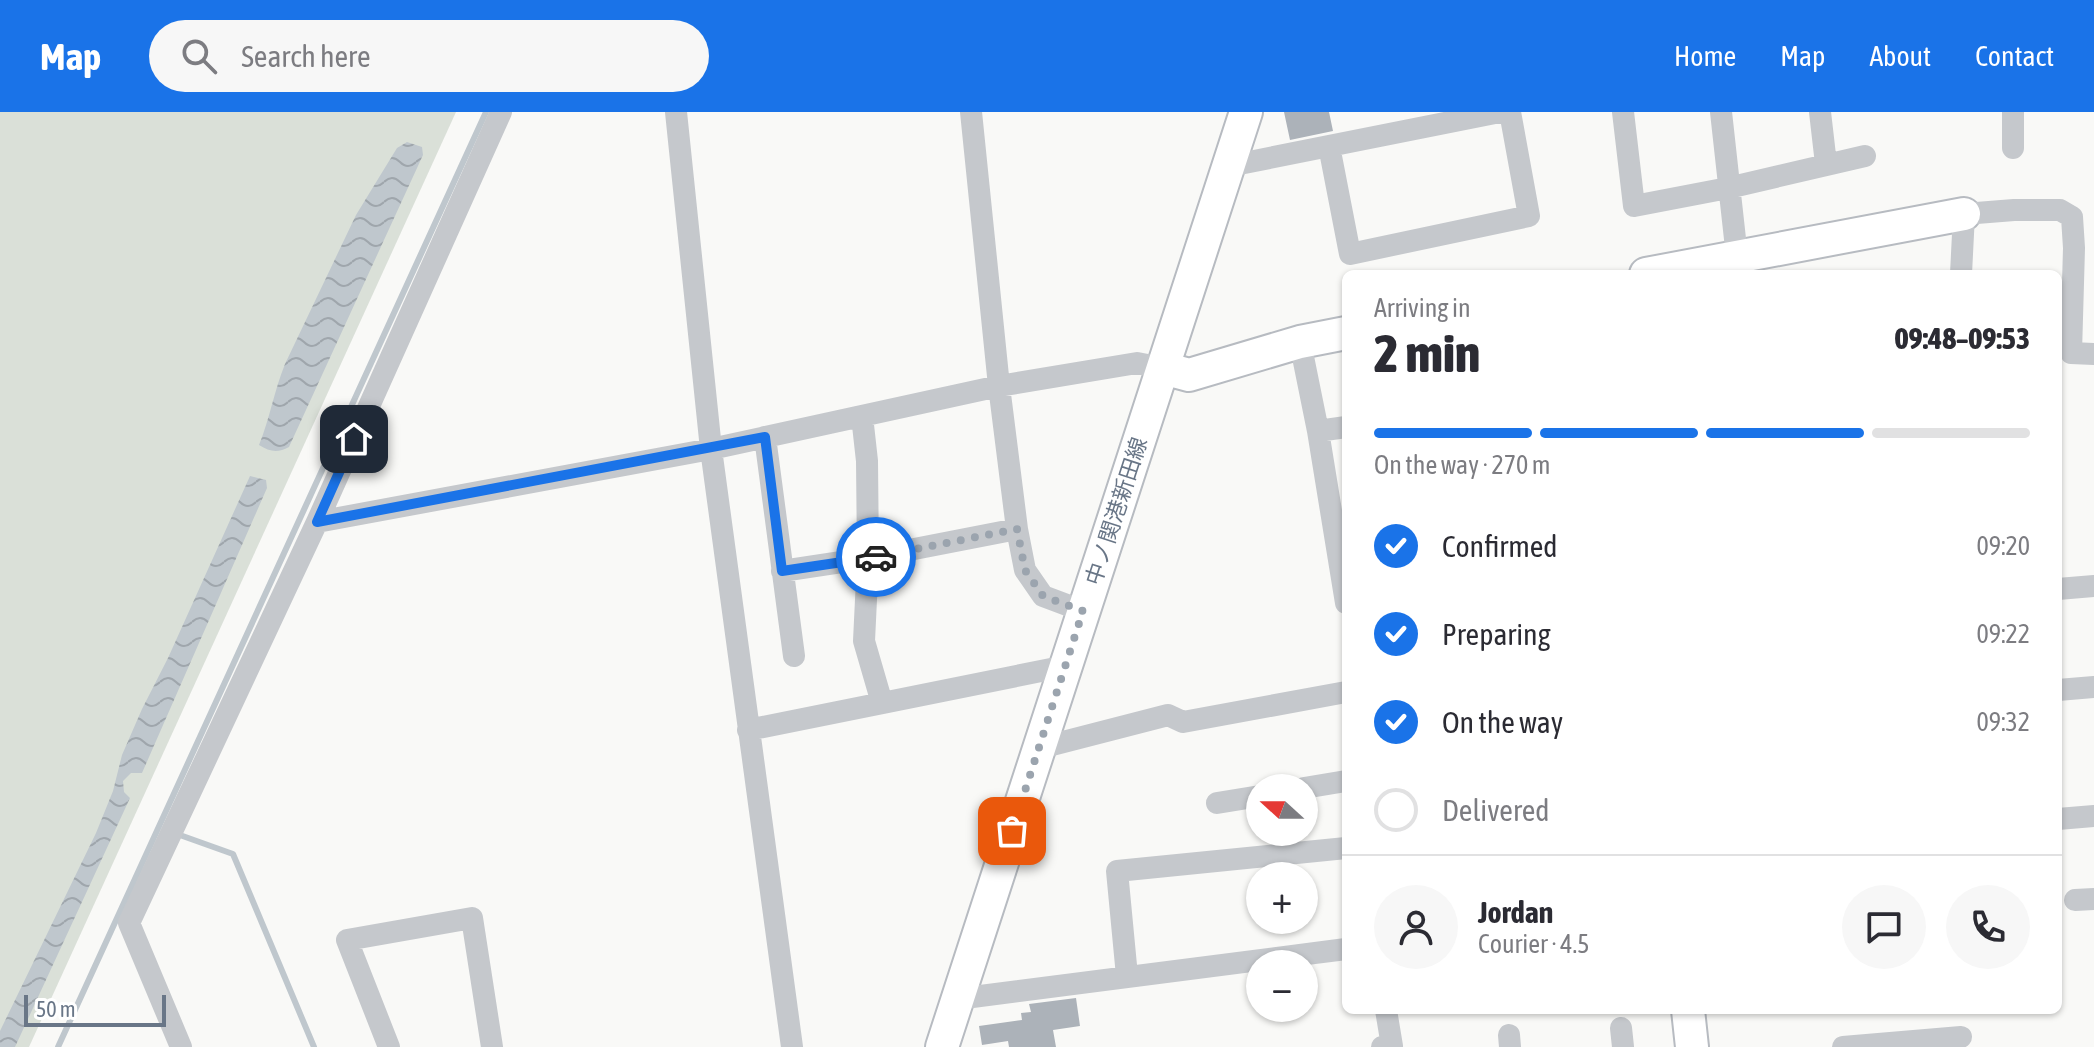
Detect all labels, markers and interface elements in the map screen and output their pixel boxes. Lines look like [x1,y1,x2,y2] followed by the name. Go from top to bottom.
[149,20,709,92] search box
[177,34,221,78] icon: search
[40,35,101,78] text: Map
[241,39,371,73] text: Search here
[1674,40,1736,72] text: Home
[1780,40,1825,72] text: Map
[1869,40,1931,72] text: About
[1975,40,2054,72] text: Contact
[1374,293,1471,323] text: Arriving in
[1895,321,2030,355] text: 09:48–09:53
[1374,323,1480,383] text: 2 min
[320,405,388,473] pin
[332,417,376,461] icon: home
[1080,434,1152,588] street label: 中ノ関港新田線
[1374,450,1551,480] text: On the way · 270 m
[836,517,916,597] courier
[1374,524,1418,568] icon: check
[1442,529,1557,563] text: Confirmed
[1976,531,2030,561] text: 09:20
[854,535,898,579] icon: car
[1374,612,1418,656] icon: check
[1442,617,1551,651] text: Preparing
[1976,619,2030,649] text: 09:22
[1374,700,1418,744] icon: check
[1442,705,1563,739] text: On the way
[1976,707,2030,737] text: 09:32
[1246,774,1318,846] north arrow
[1246,774,1318,1022] map controls
[1442,793,1550,827] text: Delivered
[978,797,1046,865] pin
[990,809,1034,853] icon: bag
[1246,862,1318,934] button: +
[1374,885,1458,969] button: person
[1842,885,1926,969] button: chat
[1946,885,2030,969] button: phone
[1478,895,1553,929] text: Jordan
[1478,929,1589,959] text: Courier · 4.5
[1246,950,1318,1022] button: −
[24,991,166,1027] scale bar
[36,996,76,1022] text: 50 m

